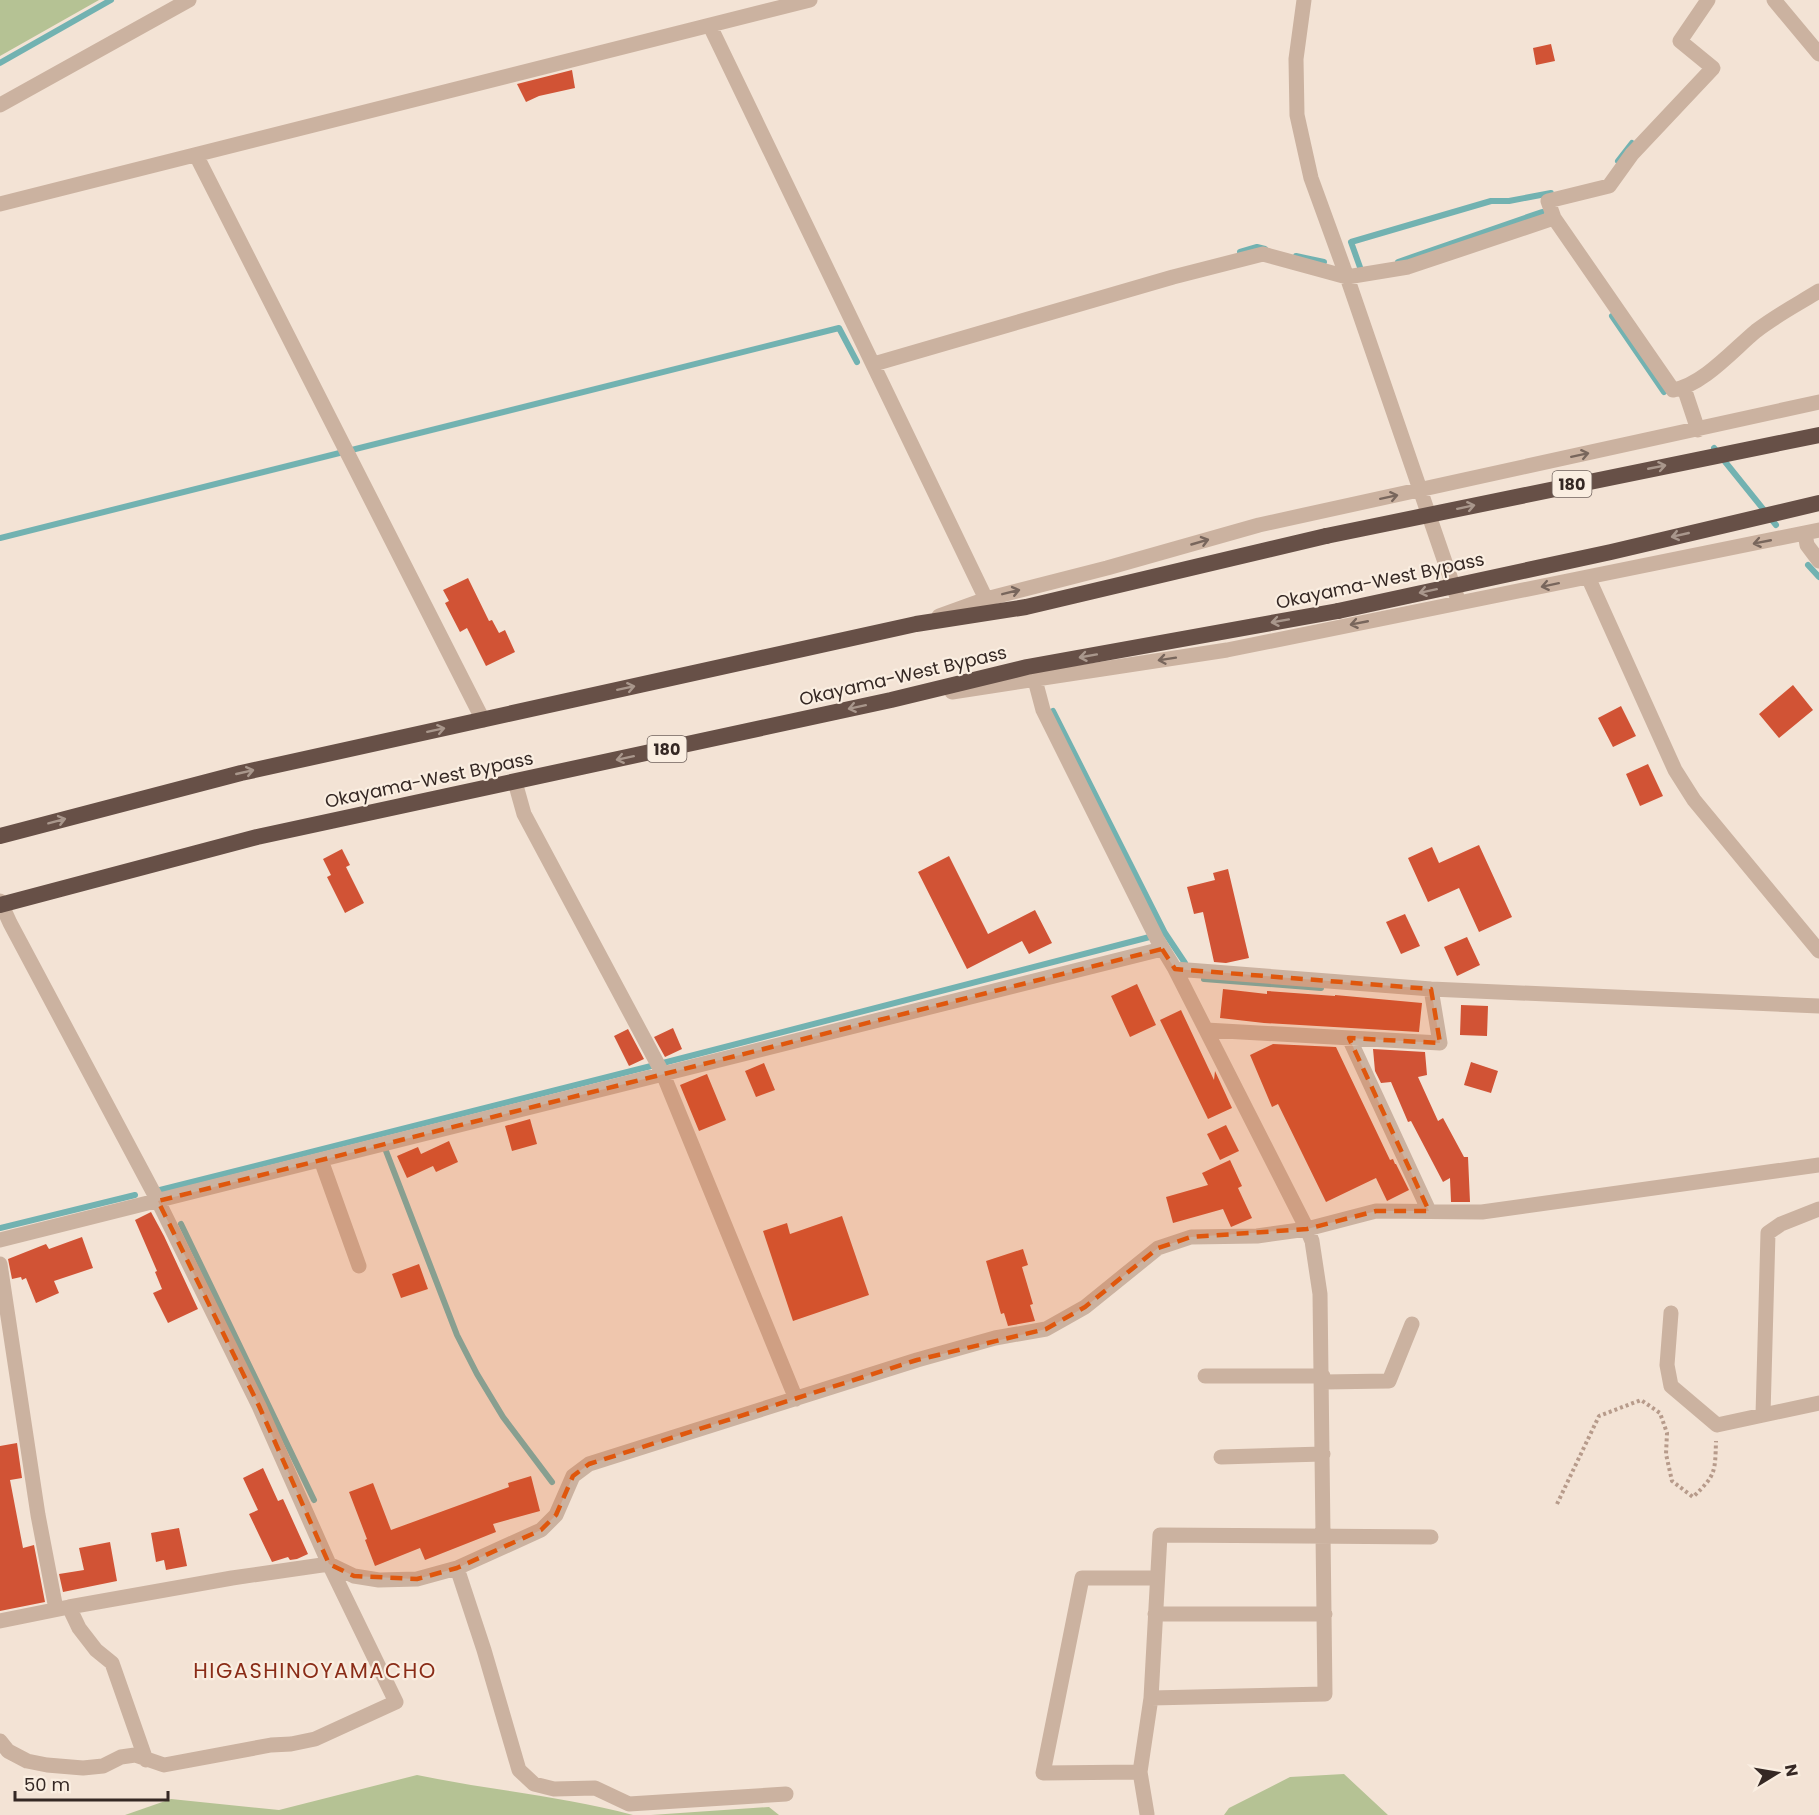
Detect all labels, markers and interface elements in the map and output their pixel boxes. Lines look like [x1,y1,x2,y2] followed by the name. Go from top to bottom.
[1570,449,1589,461] one-way arrow
[1646,461,1666,472] one-way arrow
[1552,471,1592,497] road number: 180
[1379,491,1399,502] one-way arrow
[1456,501,1475,512] one-way arrow
[1671,530,1690,542] one-way arrow
[1190,536,1209,547] one-way arrow
[1752,537,1772,548] one-way arrow
[1273,546,1486,615] street label: Okayama-West Bypass
[1541,580,1560,591] one-way arrow
[1002,586,1021,598] one-way arrow
[1419,586,1439,597] one-way arrow
[1271,616,1291,627] one-way arrow
[1349,618,1369,629] one-way arrow
[797,639,1009,712] street label: Okayama-West Bypass
[1079,651,1099,662] one-way arrow
[1158,654,1177,665] one-way arrow
[616,682,635,693] one-way arrow
[848,702,867,714] one-way arrow
[426,724,445,735] one-way arrow
[648,736,686,762] road number: 180
[322,745,535,814] street label: Okayama-West Bypass
[616,752,635,764] one-way arrow
[236,766,255,778] one-way arrow
[47,815,66,826] one-way arrow
[193,1656,437,1685] district label: HIGASHINOYAMACHO
[1747,1743,1807,1803] north arrow
[1779,1762,1804,1778] text: N
[15,1764,168,1802] scale bar
[24,1772,70,1797] text: 50 m

